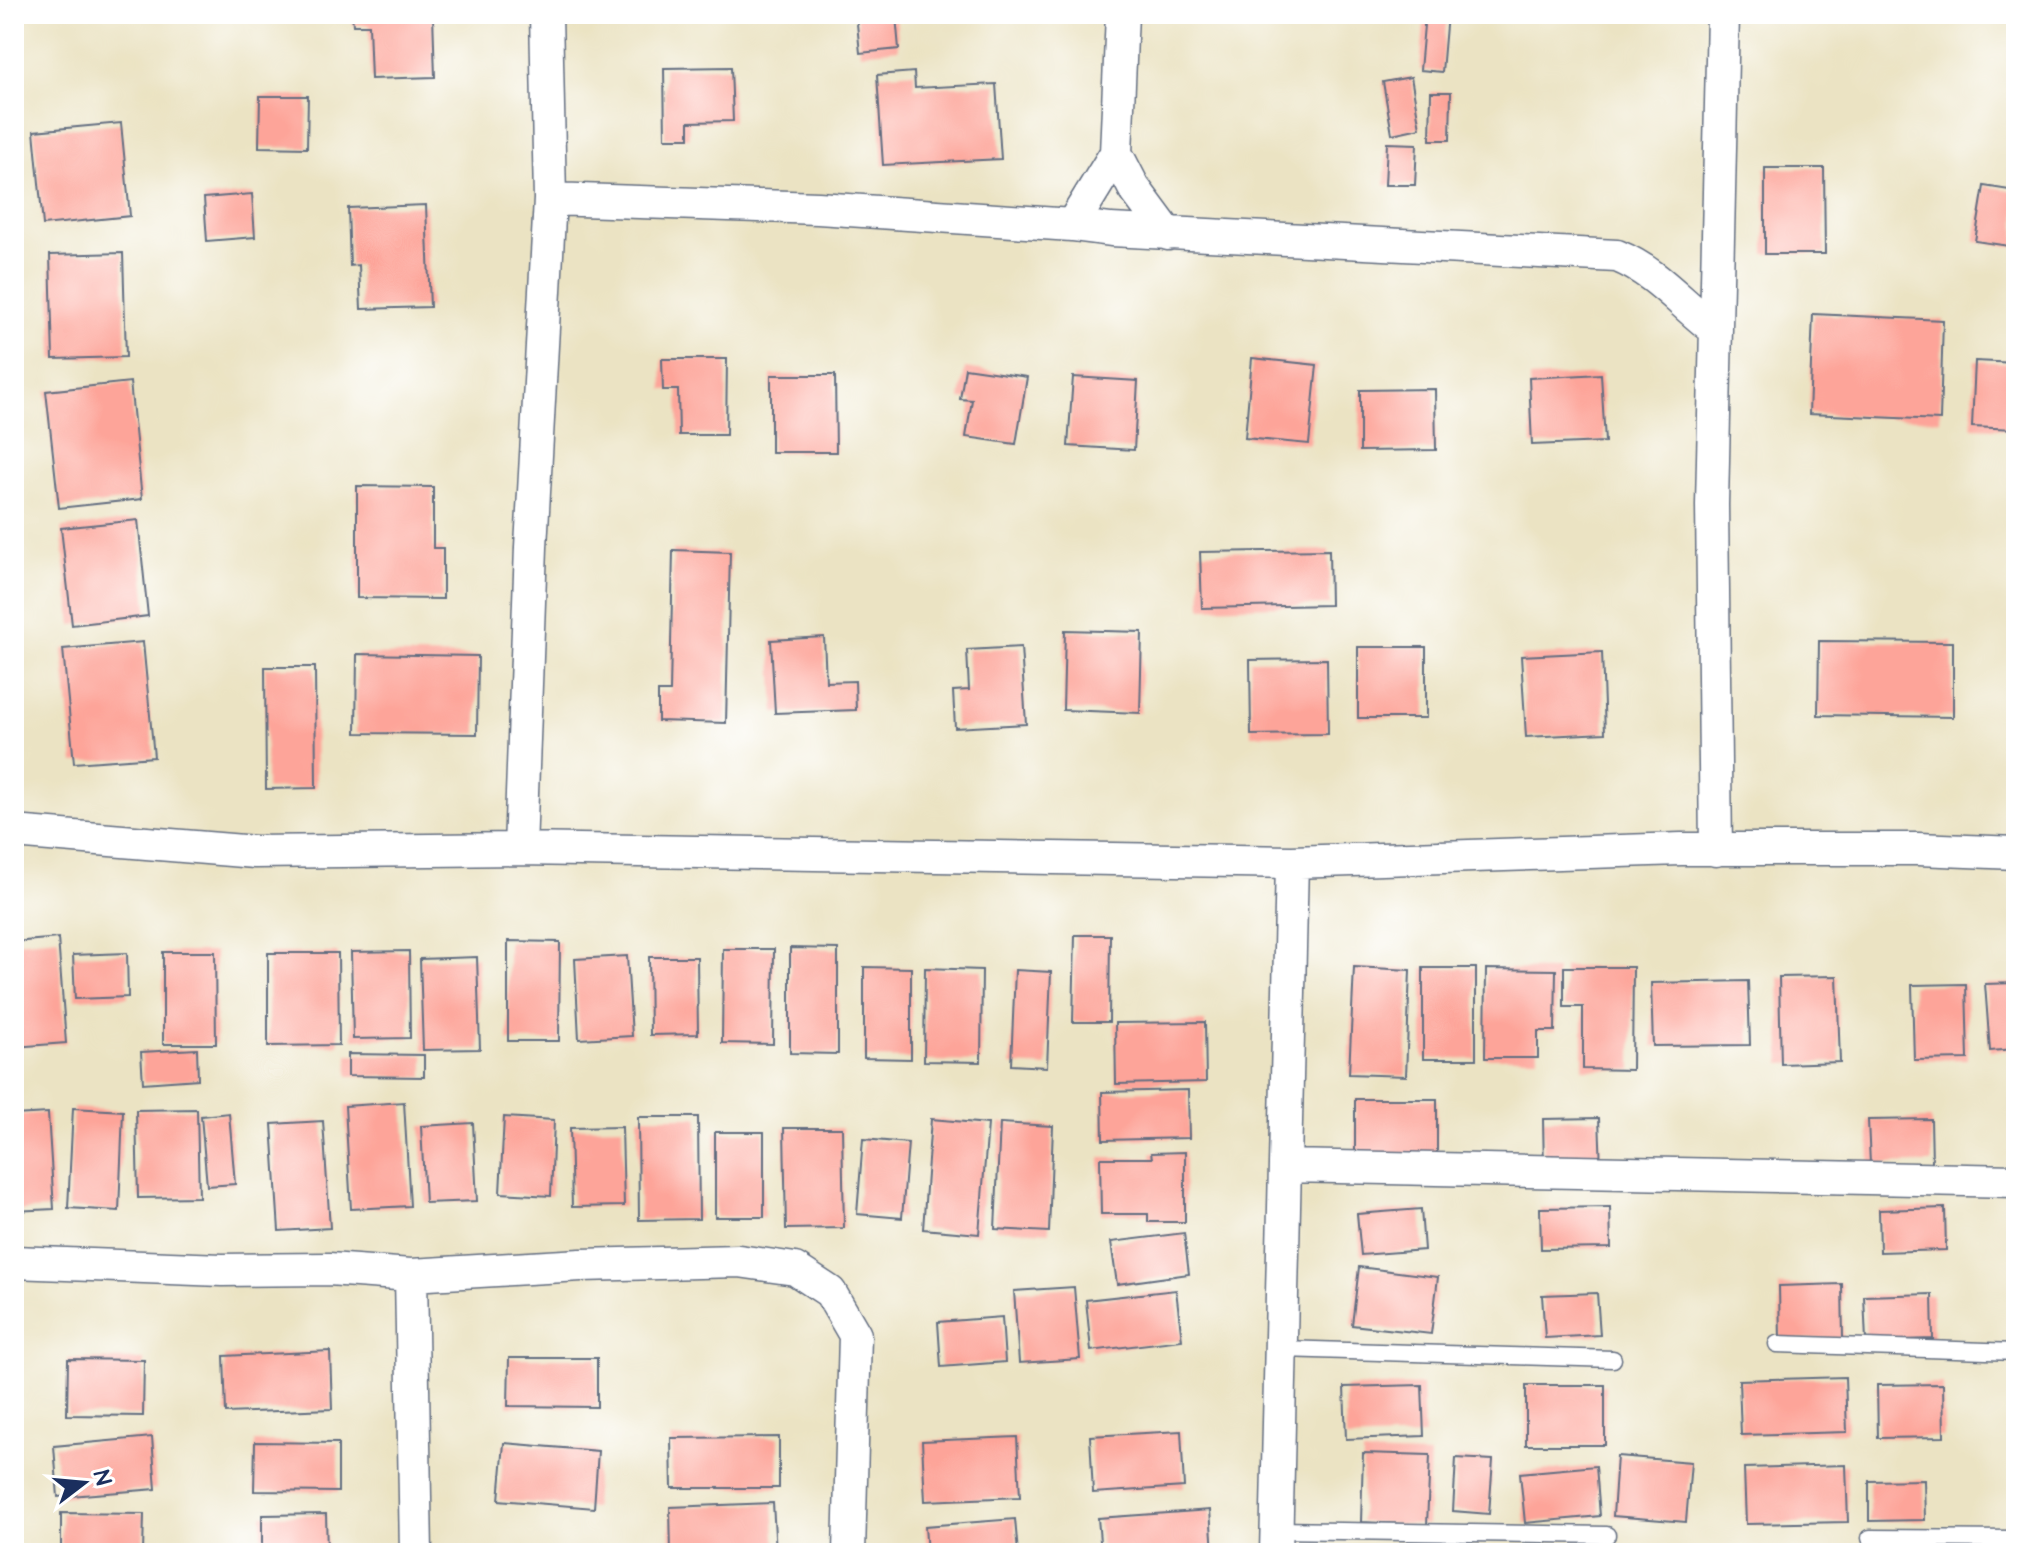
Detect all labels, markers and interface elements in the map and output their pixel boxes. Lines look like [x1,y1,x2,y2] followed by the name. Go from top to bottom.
[44,1443,124,1523] north arrow
[85,1467,119,1489] text: N

